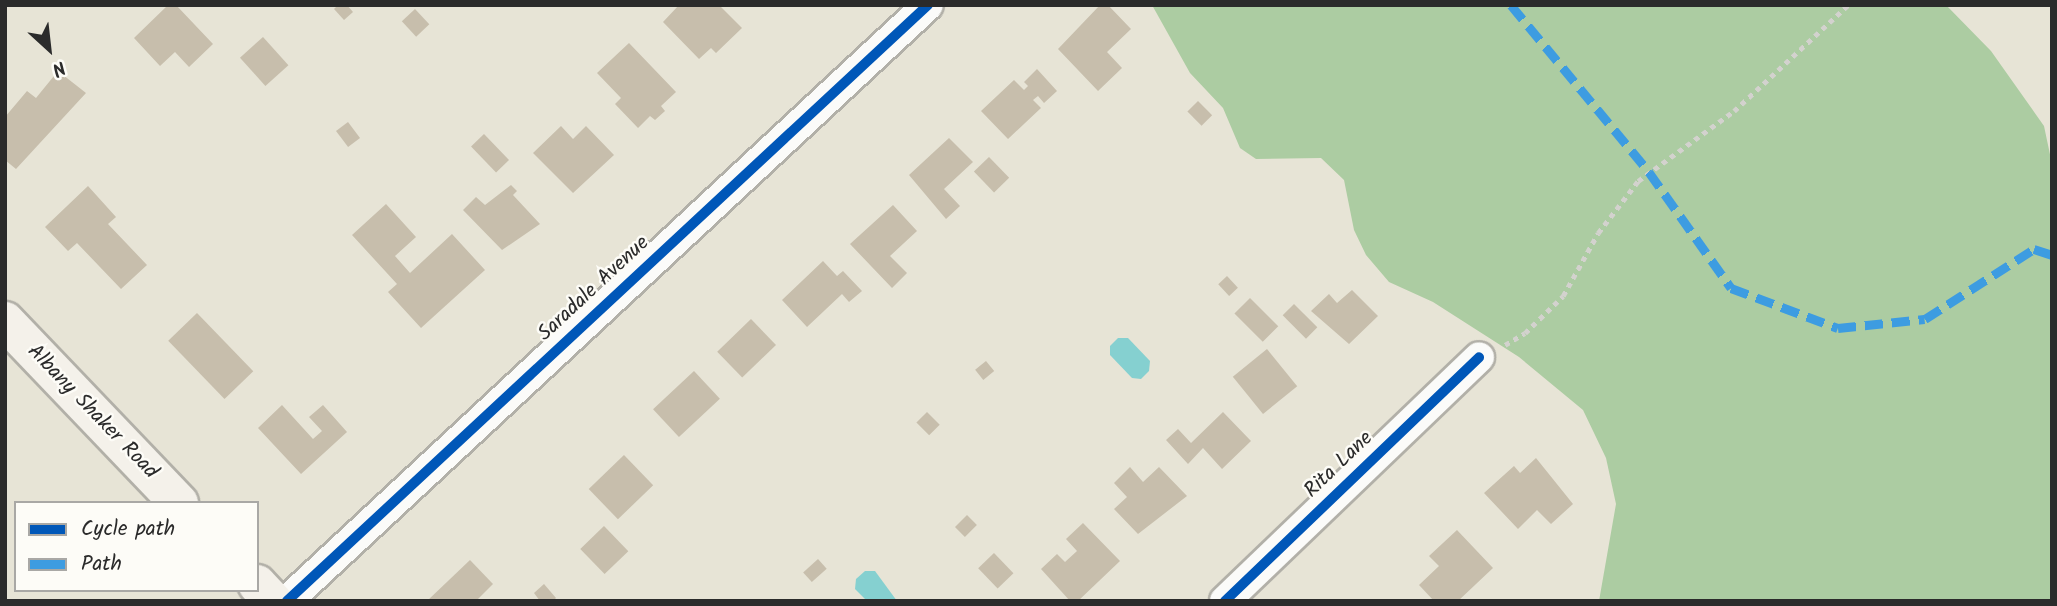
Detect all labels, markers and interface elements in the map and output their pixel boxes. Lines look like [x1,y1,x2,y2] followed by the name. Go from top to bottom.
[14,14,84,84] north arrow
[46,52,71,84] text: N
[533,231,655,347] street label: Saradale Avenue
[21,339,163,485] street label: Albany Shaker Road
[1299,426,1379,504] street label: Rita Lane
[14,501,259,592] legend
[81,513,175,546] text: Cycle path
[81,548,122,581] text: Path

